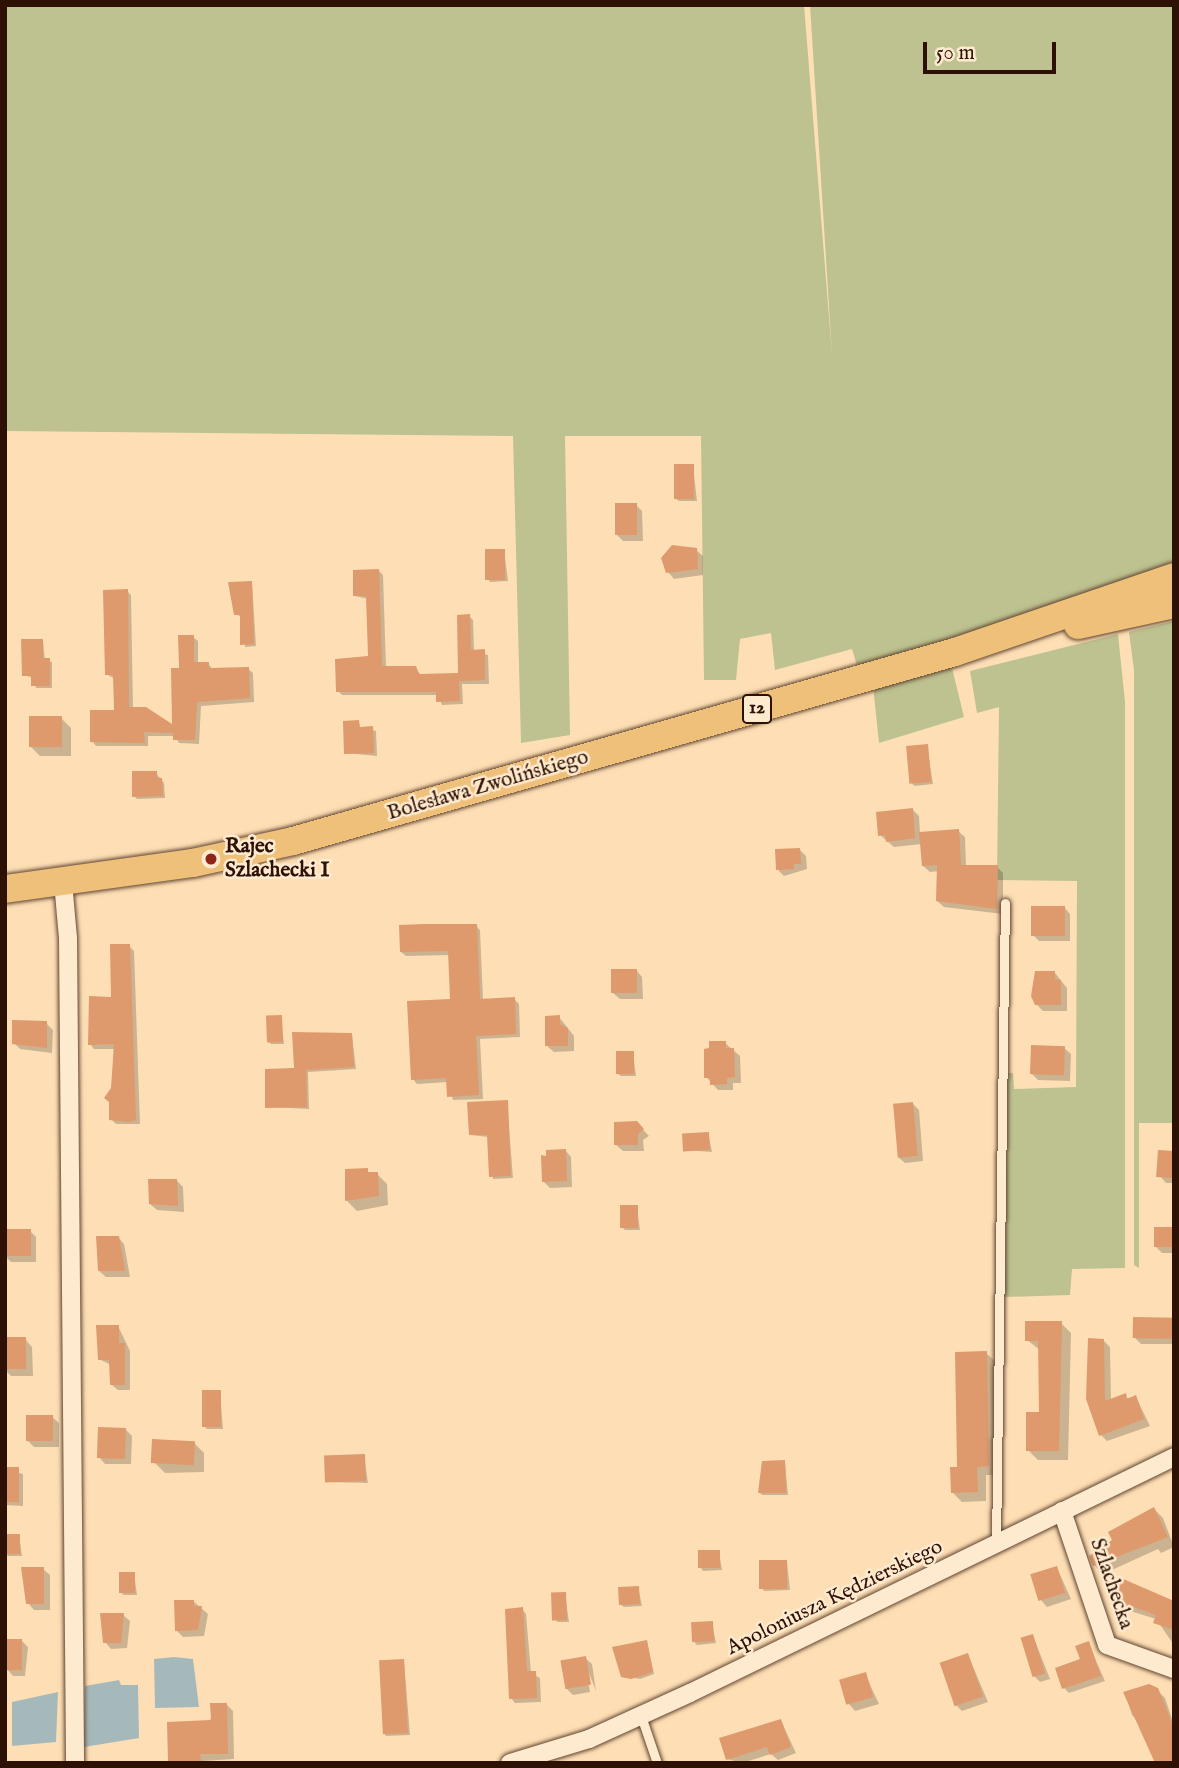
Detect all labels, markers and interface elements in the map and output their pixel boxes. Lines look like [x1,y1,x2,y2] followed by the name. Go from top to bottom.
[927,28,1060,72] scale bar
[936,40,975,67] text: 50 m
[741,694,773,724] road number: 12
[385,745,591,827] street label: Bolesława Zwolińskiego
[225,834,330,884] place label: Rajec Szlachecki I
[203,851,219,867] marker: Rajec Szlachecki I
[723,1535,947,1661] street label: Apoloniusza Kędzierskiego
[1084,1535,1138,1633] street label: Szlachecka

